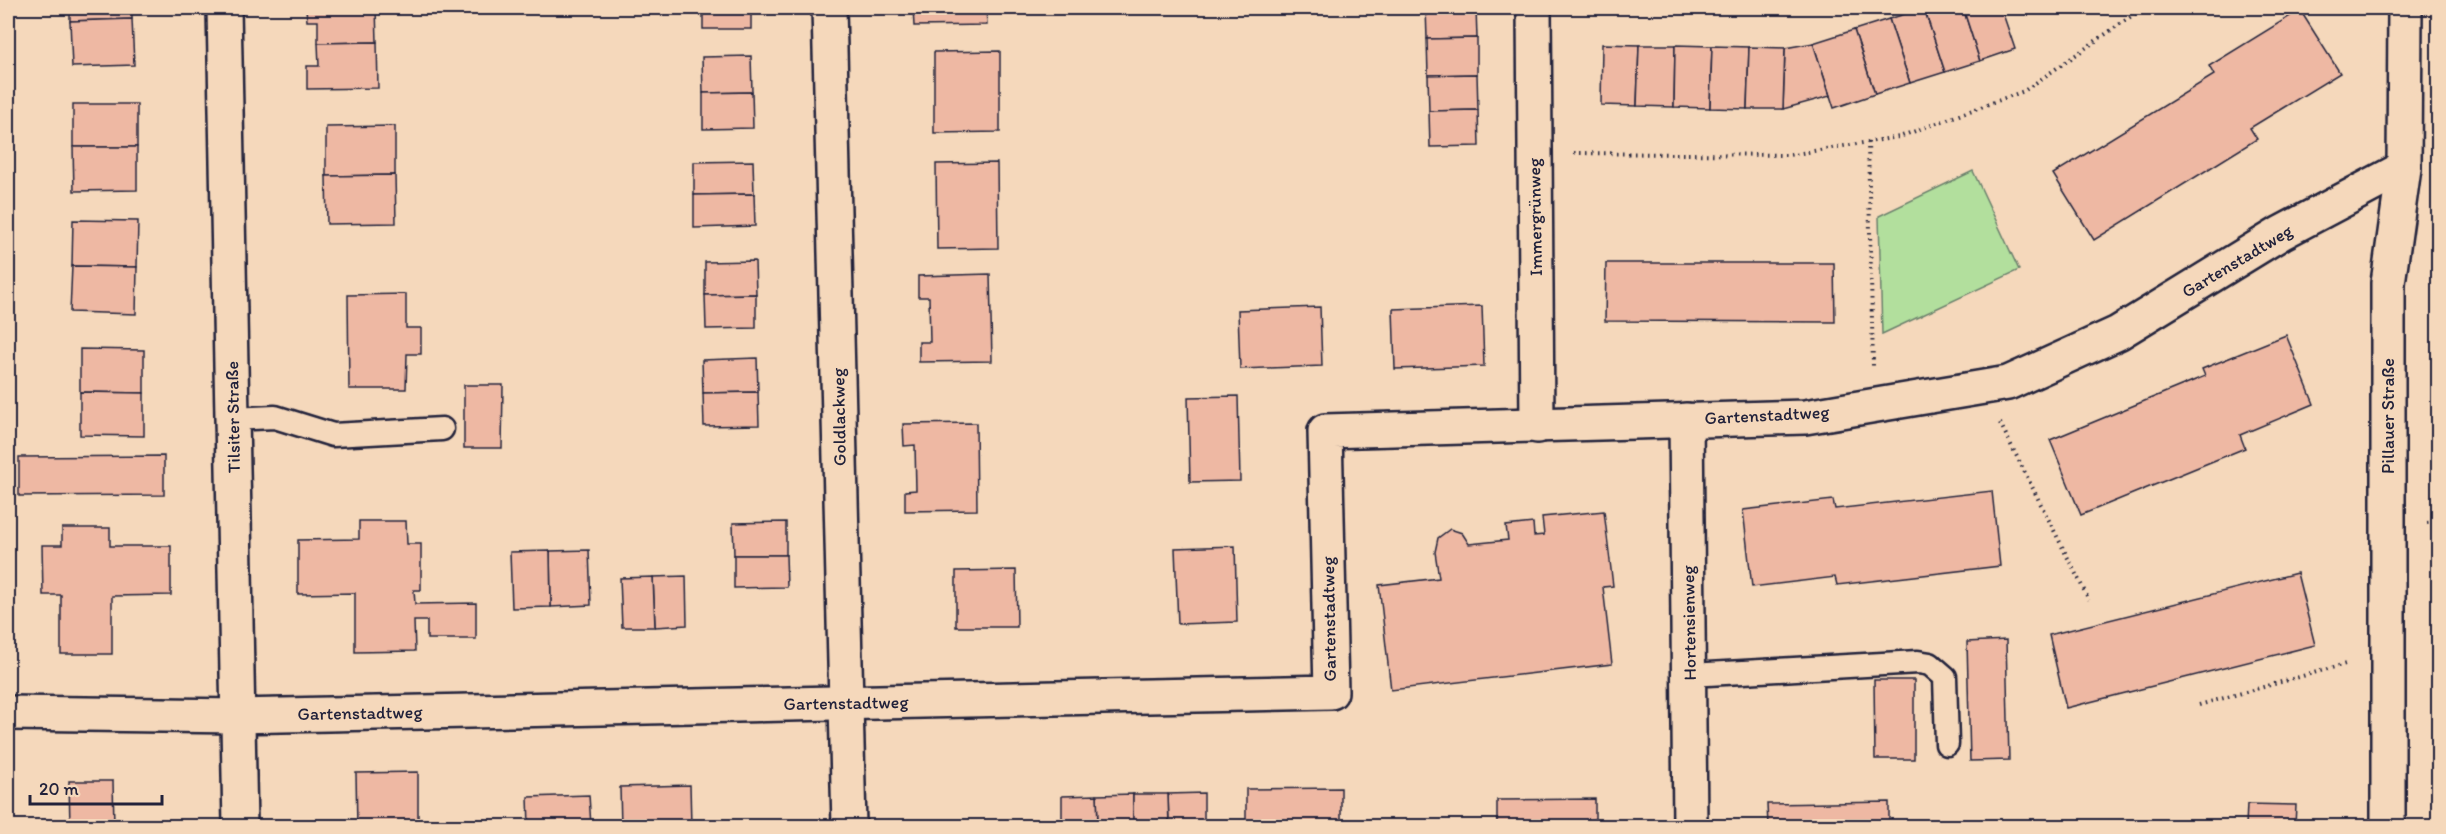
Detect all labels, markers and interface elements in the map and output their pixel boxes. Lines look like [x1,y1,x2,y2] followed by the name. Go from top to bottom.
[1523,157,1547,276] street label: Immergrünweg
[2178,219,2297,303] street label: Gartenstadtweg
[2377,358,2399,474] street label: Pillauer Straße
[221,361,245,473] street label: Tilsiter Straße
[827,367,851,466] street label: Goldlackweg
[1704,401,1831,429] street label: Gartenstadtweg
[1317,555,1341,682] street label: Gartenstadtweg
[1677,564,1701,681] street label: Hortensienweg
[783,691,910,715] street label: Gartenstadtweg
[297,701,424,725] street label: Gartenstadtweg
[30,768,162,806] scale bar
[39,778,79,800] text: 20 m

